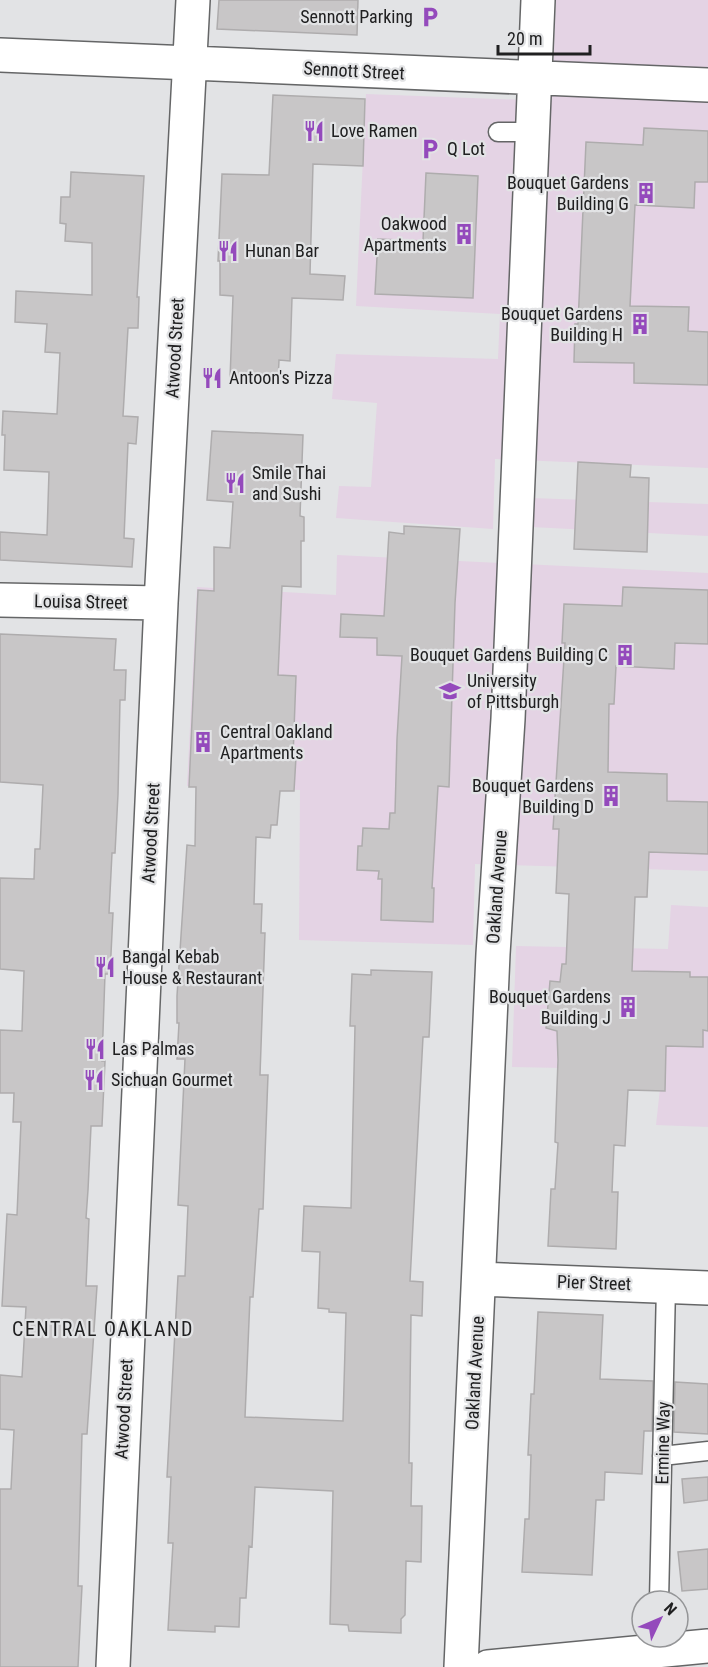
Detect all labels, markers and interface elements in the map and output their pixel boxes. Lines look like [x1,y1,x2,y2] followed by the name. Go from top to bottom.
[418,5,442,29] parking icon: Sennott Parking
[300,6,413,27] place label: Sennott Parking
[498,18,590,56] scale bar
[507,28,542,49] text: 20 m
[303,57,405,84] street label: Sennott Street
[302,119,326,143] restaurant icon: Love Ramen
[331,120,418,141] place label: Love Ramen
[418,137,442,161] parking icon: Q Lot
[447,138,485,159] place label: Q Lot
[507,172,629,214] place label: Bouquet Gardens Building G
[634,181,658,205] building icon: Bouquet Gardens Building G
[364,213,447,255] place label: Oakwood Apartments
[452,222,476,246] building icon: Oakwood Apartments
[216,239,240,263] restaurant icon: Hunan Bar
[245,240,320,261] place label: Hunan Bar
[161,297,188,399] street label: Atwood Street
[501,303,623,345] place label: Bouquet Gardens Building H
[628,312,652,336] building icon: Bouquet Gardens Building H
[200,366,224,390] restaurant icon: Antoon's Pizza
[229,367,332,388] place label: Antoon's Pizza
[252,462,326,504] place label: Smile Thai and Sushi
[223,471,247,495] restaurant icon: Smile Thai and Sushi
[34,590,128,613] street label: Louisa Street
[613,643,637,667] building icon: Bouquet Gardens Building C
[410,644,608,665] place label: Bouquet Gardens Building C
[467,670,559,712] place label: University of Pittsburgh
[438,679,462,703] school or university icon: University of Pittsburgh
[220,721,333,763] place label: Central Oakland Apartments
[191,730,215,754] building icon: Central Oakland Apartments
[472,775,594,817] place label: Bouquet Gardens Building D
[137,782,164,884] street label: Atwood Street
[599,784,623,808] building icon: Bouquet Gardens Building D
[482,829,511,945] street label: Oakland Avenue
[122,946,262,988] place label: Bangal Kebab House & Restaurant
[93,955,117,979] restaurant icon: Bangal Kebab House & Restaurant
[489,986,611,1028] place label: Bouquet Gardens Building J
[616,995,640,1019] building icon: Bouquet Gardens Building J
[83,1037,107,1061] restaurant icon: Las Palmas
[112,1038,195,1059] place label: Las Palmas
[82,1068,106,1092] restaurant icon: Sichuan Gourmet
[111,1069,233,1090] place label: Sichuan Gourmet
[557,1271,632,1294] street label: Pier Street
[461,1316,488,1430] street label: Oakland Avenue
[12,1317,194,1341] district label: CENTRAL OAKLAND
[110,1358,137,1460] street label: Atwood Street
[651,1401,674,1485] street label: Ermine Way
[630,1589,690,1649] north arrow
[660,1599,681,1619] text: N

